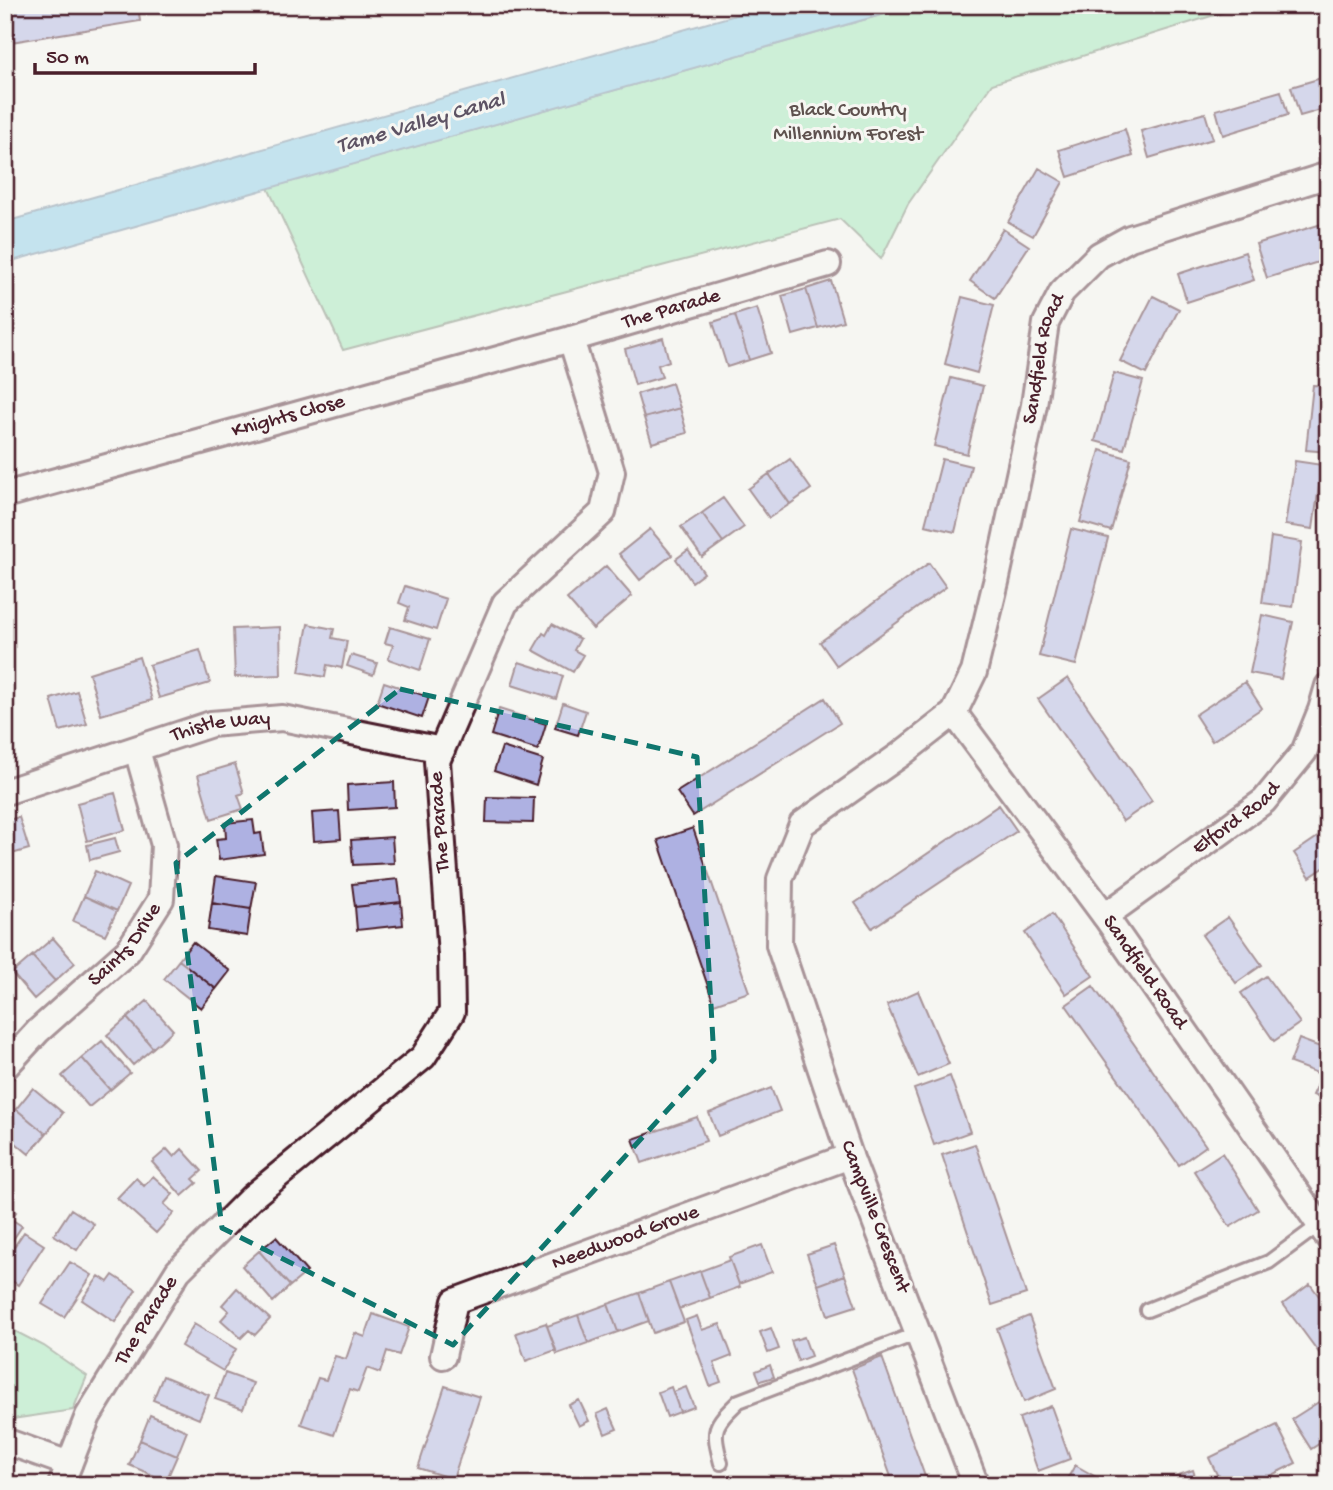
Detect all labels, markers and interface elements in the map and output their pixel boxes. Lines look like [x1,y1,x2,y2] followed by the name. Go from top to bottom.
[35,32,256,76] scale bar
[46,47,89,72] text: 50 m
[334,87,510,161] water label: Tame Valley Canal
[773,99,925,148] park label: Black Country Millennium Forest
[619,283,724,336] street label: The Parade
[1018,288,1072,427] street label: Sandfield Road
[229,389,349,444] street label: Knights Close
[167,707,271,749] street label: Thistle Way
[425,770,457,874] street label: The Parade
[1188,776,1288,861] street label: Elford Road
[83,897,168,993] street label: Saints Drive
[1096,911,1194,1036] street label: Sandfield Road
[833,1137,915,1299] street label: Campville Crescent
[549,1200,704,1277] street label: Needwood Grove
[109,1271,185,1371] street label: The Parade

